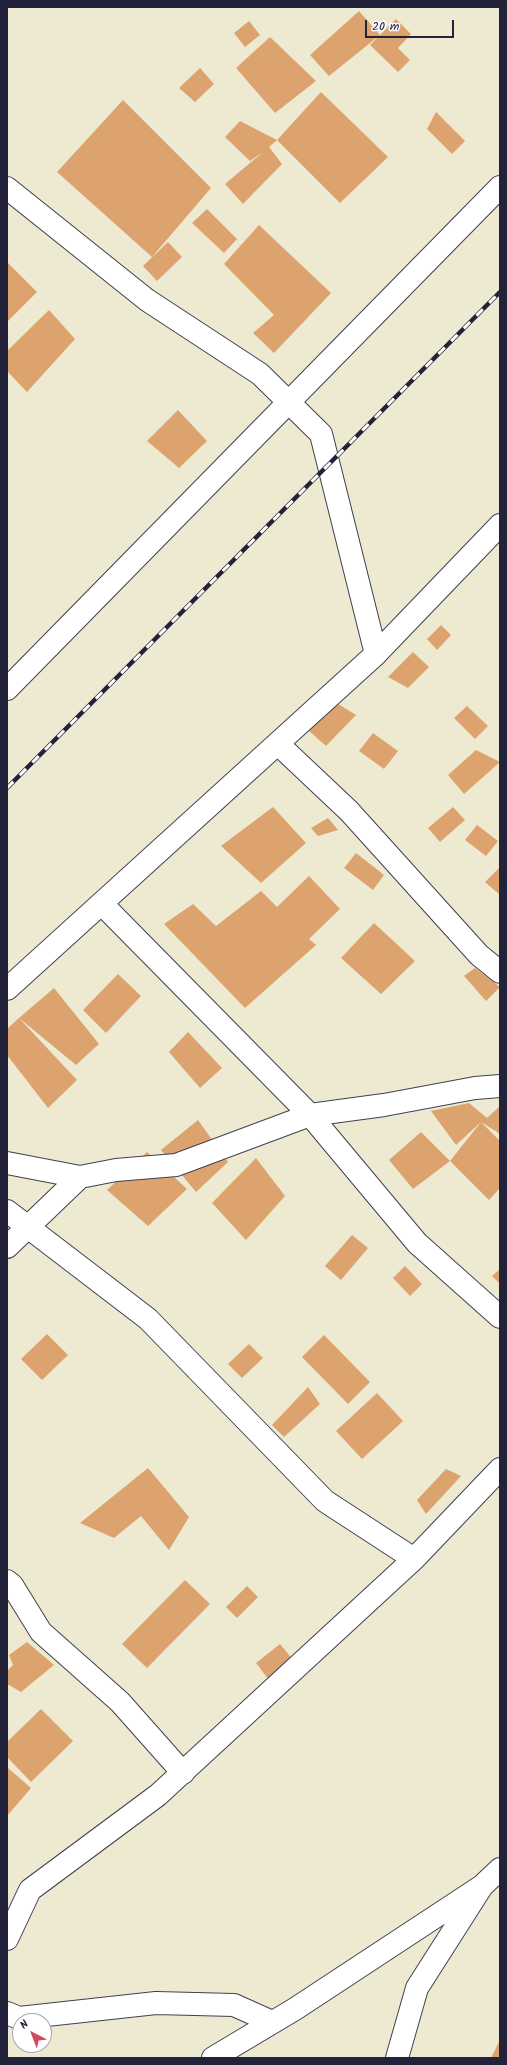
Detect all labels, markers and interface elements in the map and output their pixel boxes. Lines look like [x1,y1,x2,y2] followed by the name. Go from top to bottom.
[367,12,456,38] scale bar
[372,17,399,36] text: 20 m
[12,2013,52,2053] north arrow
[16,2016,33,2034] text: N

